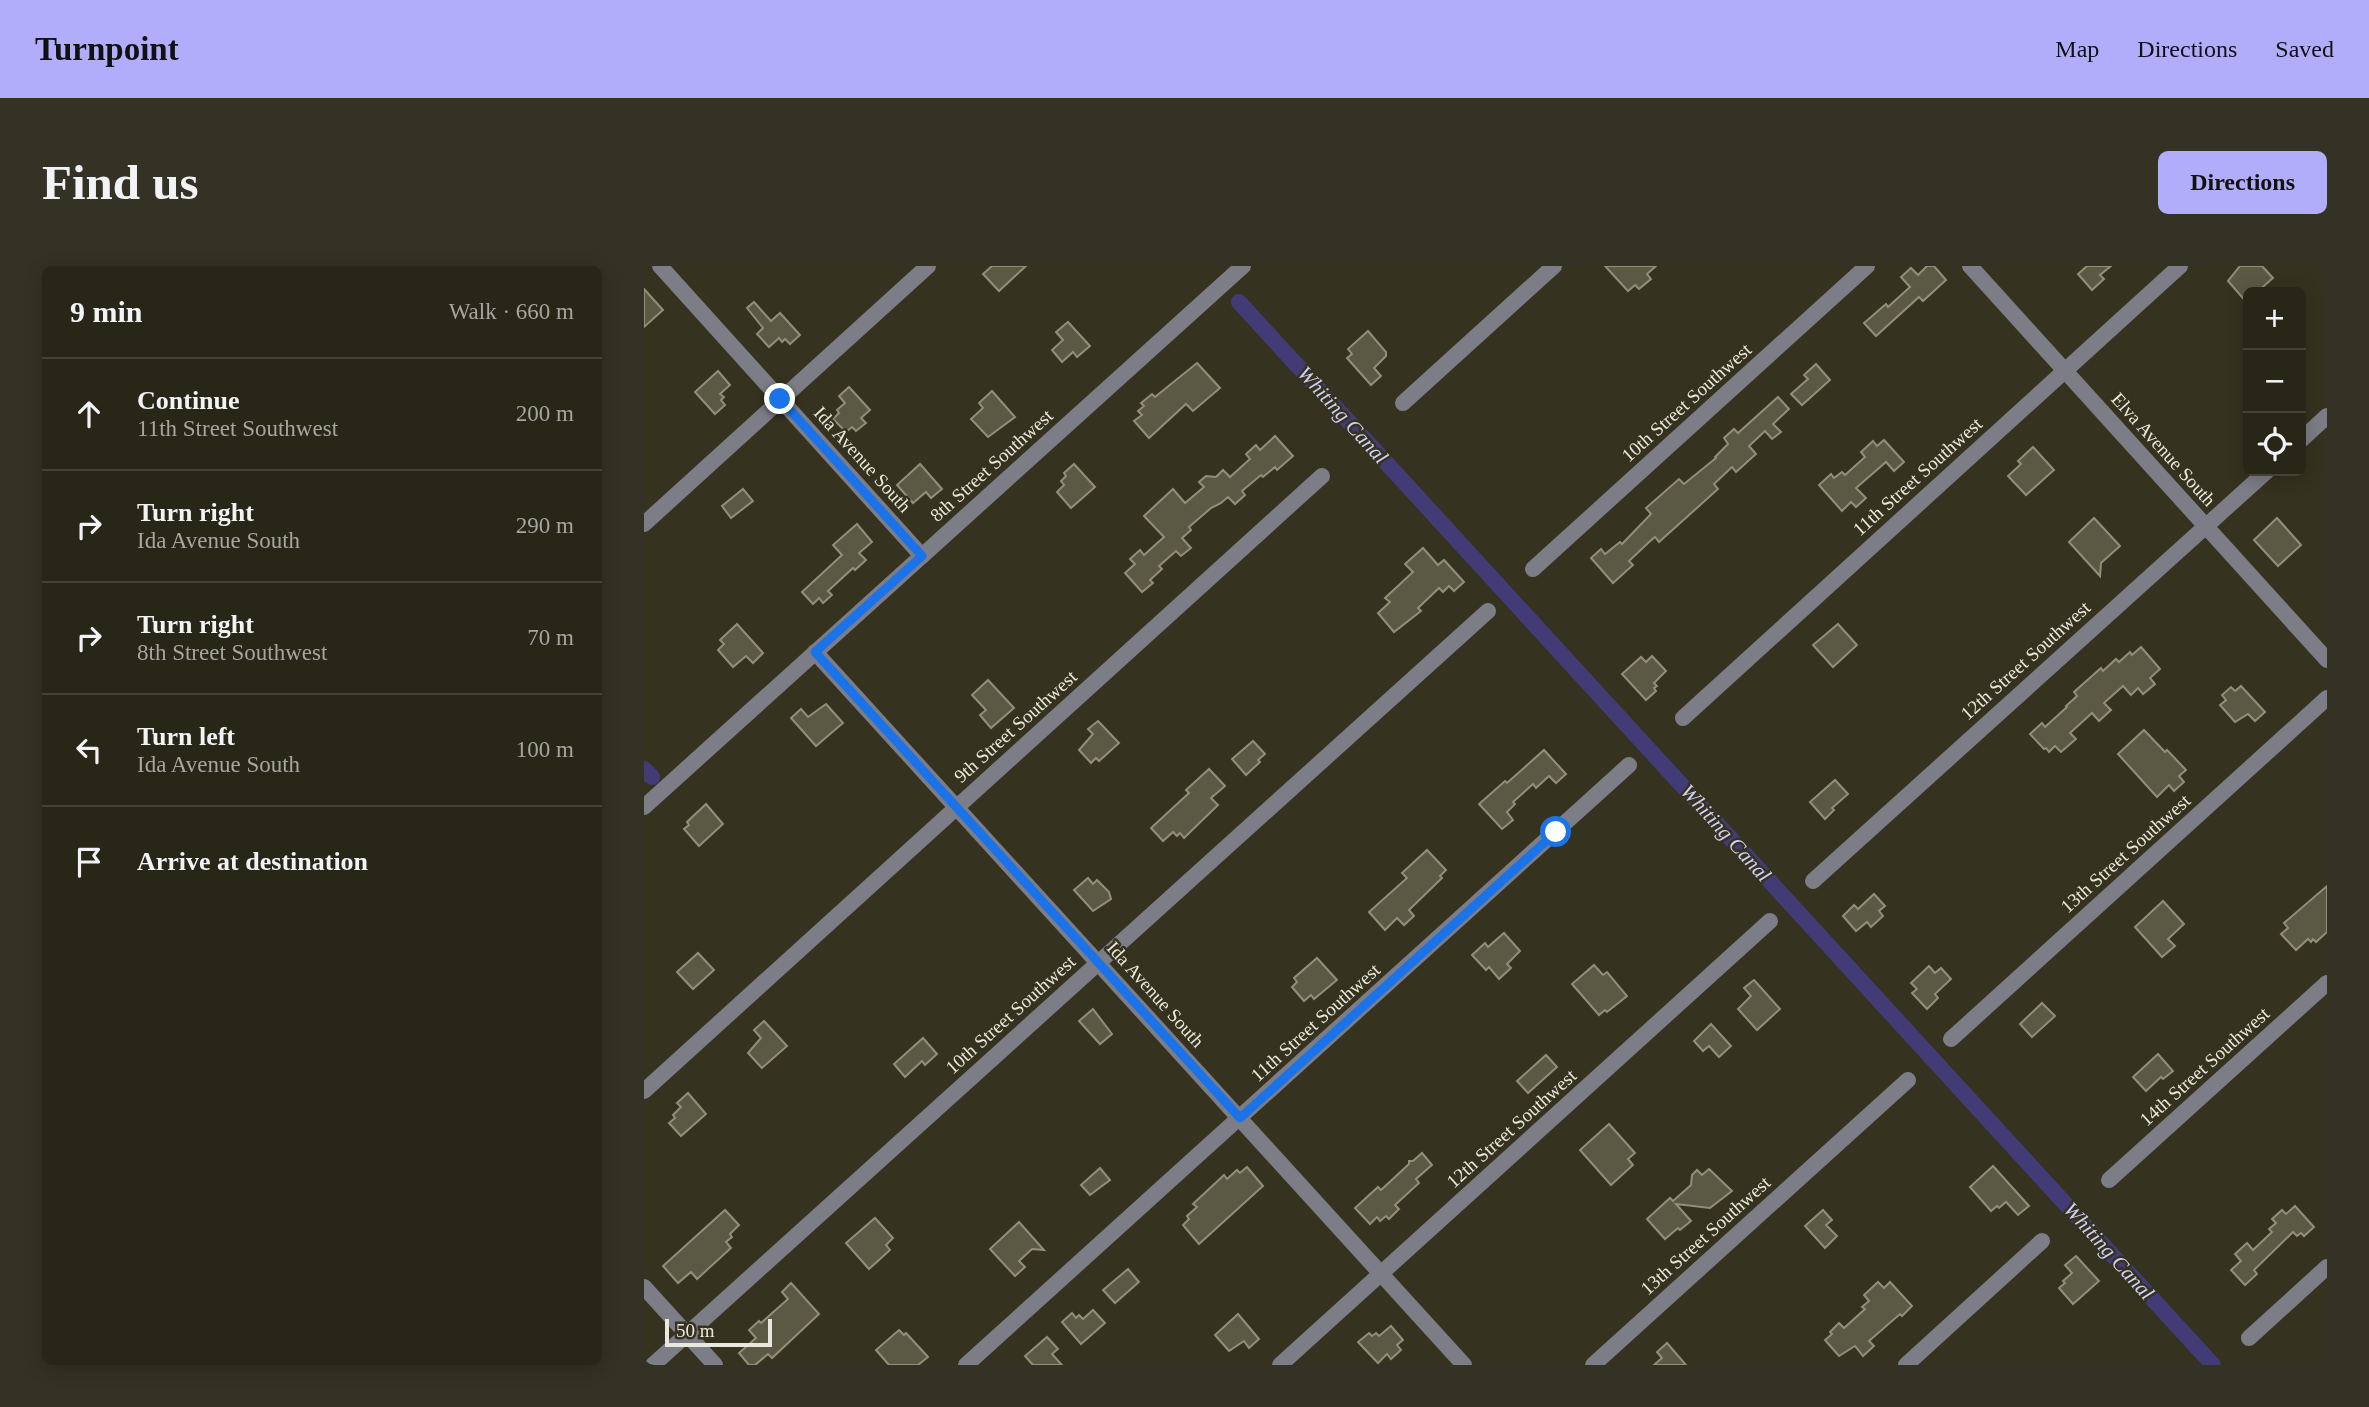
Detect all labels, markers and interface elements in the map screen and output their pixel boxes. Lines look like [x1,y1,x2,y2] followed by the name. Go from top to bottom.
[35,31,179,67] text: Turnpoint
[2055,36,2099,62] text: Map
[2137,36,2237,62] text: Directions
[2275,36,2334,62] text: Saved
[2158,151,2327,214] button: Directions
[42,155,199,210] text: Find us
[2243,287,2306,476] map controls
[2243,287,2306,350] button: +
[70,295,143,328] text: 9 min
[449,299,574,324] text: Walk · 660 m
[1617,338,1756,466] street label: 10th Street Southwest
[2243,350,2306,413] button: −
[1293,361,1393,469] water label: Whiting Canal
[764,383,795,414] route end
[137,386,240,415] text: Continue
[2107,388,2220,511] street label: Elva Avenue South
[70,395,108,433] icon: ahead
[516,401,574,426] text: 200 m
[810,402,916,517] street label: Ida Avenue South
[926,404,1057,526] street label: 8th Street Southwest
[1849,413,1987,540] street label: 11th Street Southwest
[2243,413,2306,476] button: locate
[137,416,338,441] text: 11th Street Southwest
[137,498,254,527] text: Turn right
[70,507,108,545] icon: right
[516,513,574,538] text: 290 m
[137,528,300,553] text: Ida Avenue South
[1956,596,2095,724] street label: 12th Street Southwest
[137,610,254,639] text: Turn right
[70,619,108,657] icon: right
[527,625,574,650] text: 70 m
[137,640,327,665] text: 8th Street Southwest
[950,665,1081,787] street label: 9th Street Southwest
[137,722,235,751] text: Turn left
[70,731,108,769] icon: left
[516,737,574,762] text: 100 m
[137,752,300,777] text: Ida Avenue South
[1676,779,1776,887] water label: Whiting Canal
[2056,789,2195,917] street label: 13th Street Southwest
[1540,816,1571,847] route start
[70,843,108,881] icon: arrive
[137,847,368,876] text: Arrive at destination
[1103,937,1209,1052] street label: Ida Avenue South
[941,950,1080,1078] street label: 10th Street Southwest
[1247,959,1385,1086] street label: 11th Street Southwest
[2135,1002,2274,1130] street label: 14th Street Southwest
[1442,1064,1581,1192] street label: 12th Street Southwest
[1636,1171,1775,1299] street label: 13th Street Southwest
[2059,1197,2159,1305] water label: Whiting Canal
[665,1316,772,1348] scale bar
[676,1320,715,1341] text: 50 m

